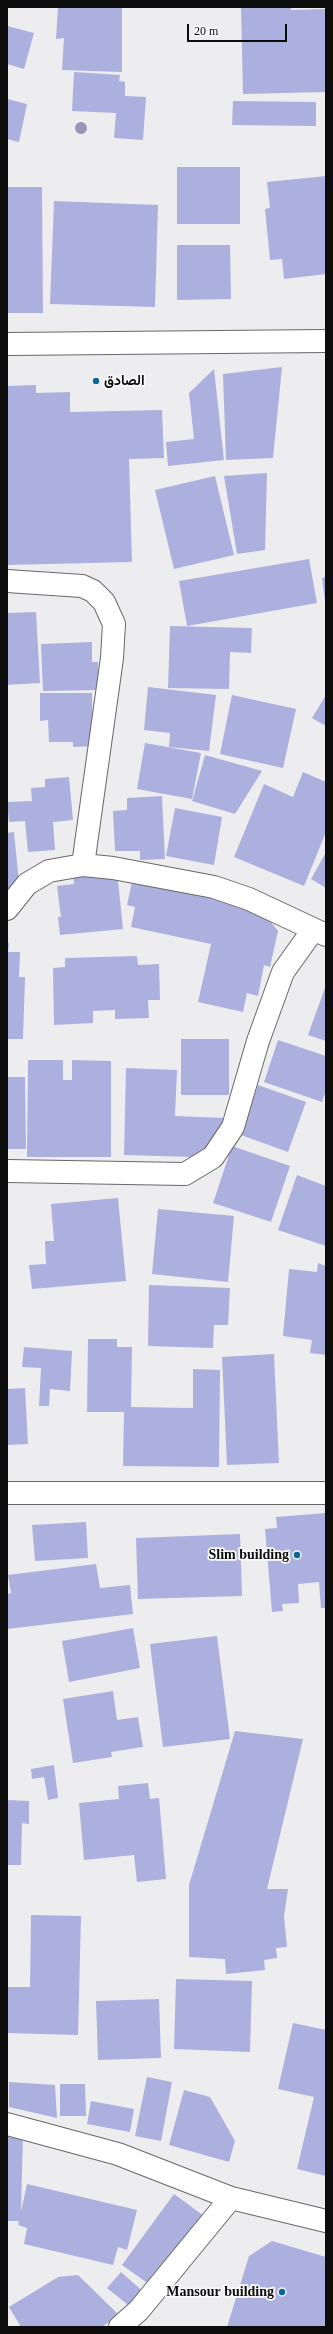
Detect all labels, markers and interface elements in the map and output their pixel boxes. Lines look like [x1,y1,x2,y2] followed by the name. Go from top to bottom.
[189,16,289,42] scale bar
[194,24,218,38] text: 20 m
[104,373,145,389] place label: الصادق
[91,376,101,386] marker: الصادق
[208,1547,289,1563] place label: Slim building
[292,1550,302,1560] marker: Slim building
[166,2284,274,2300] place label: Mansour building
[277,2287,287,2297] marker: Mansour building

